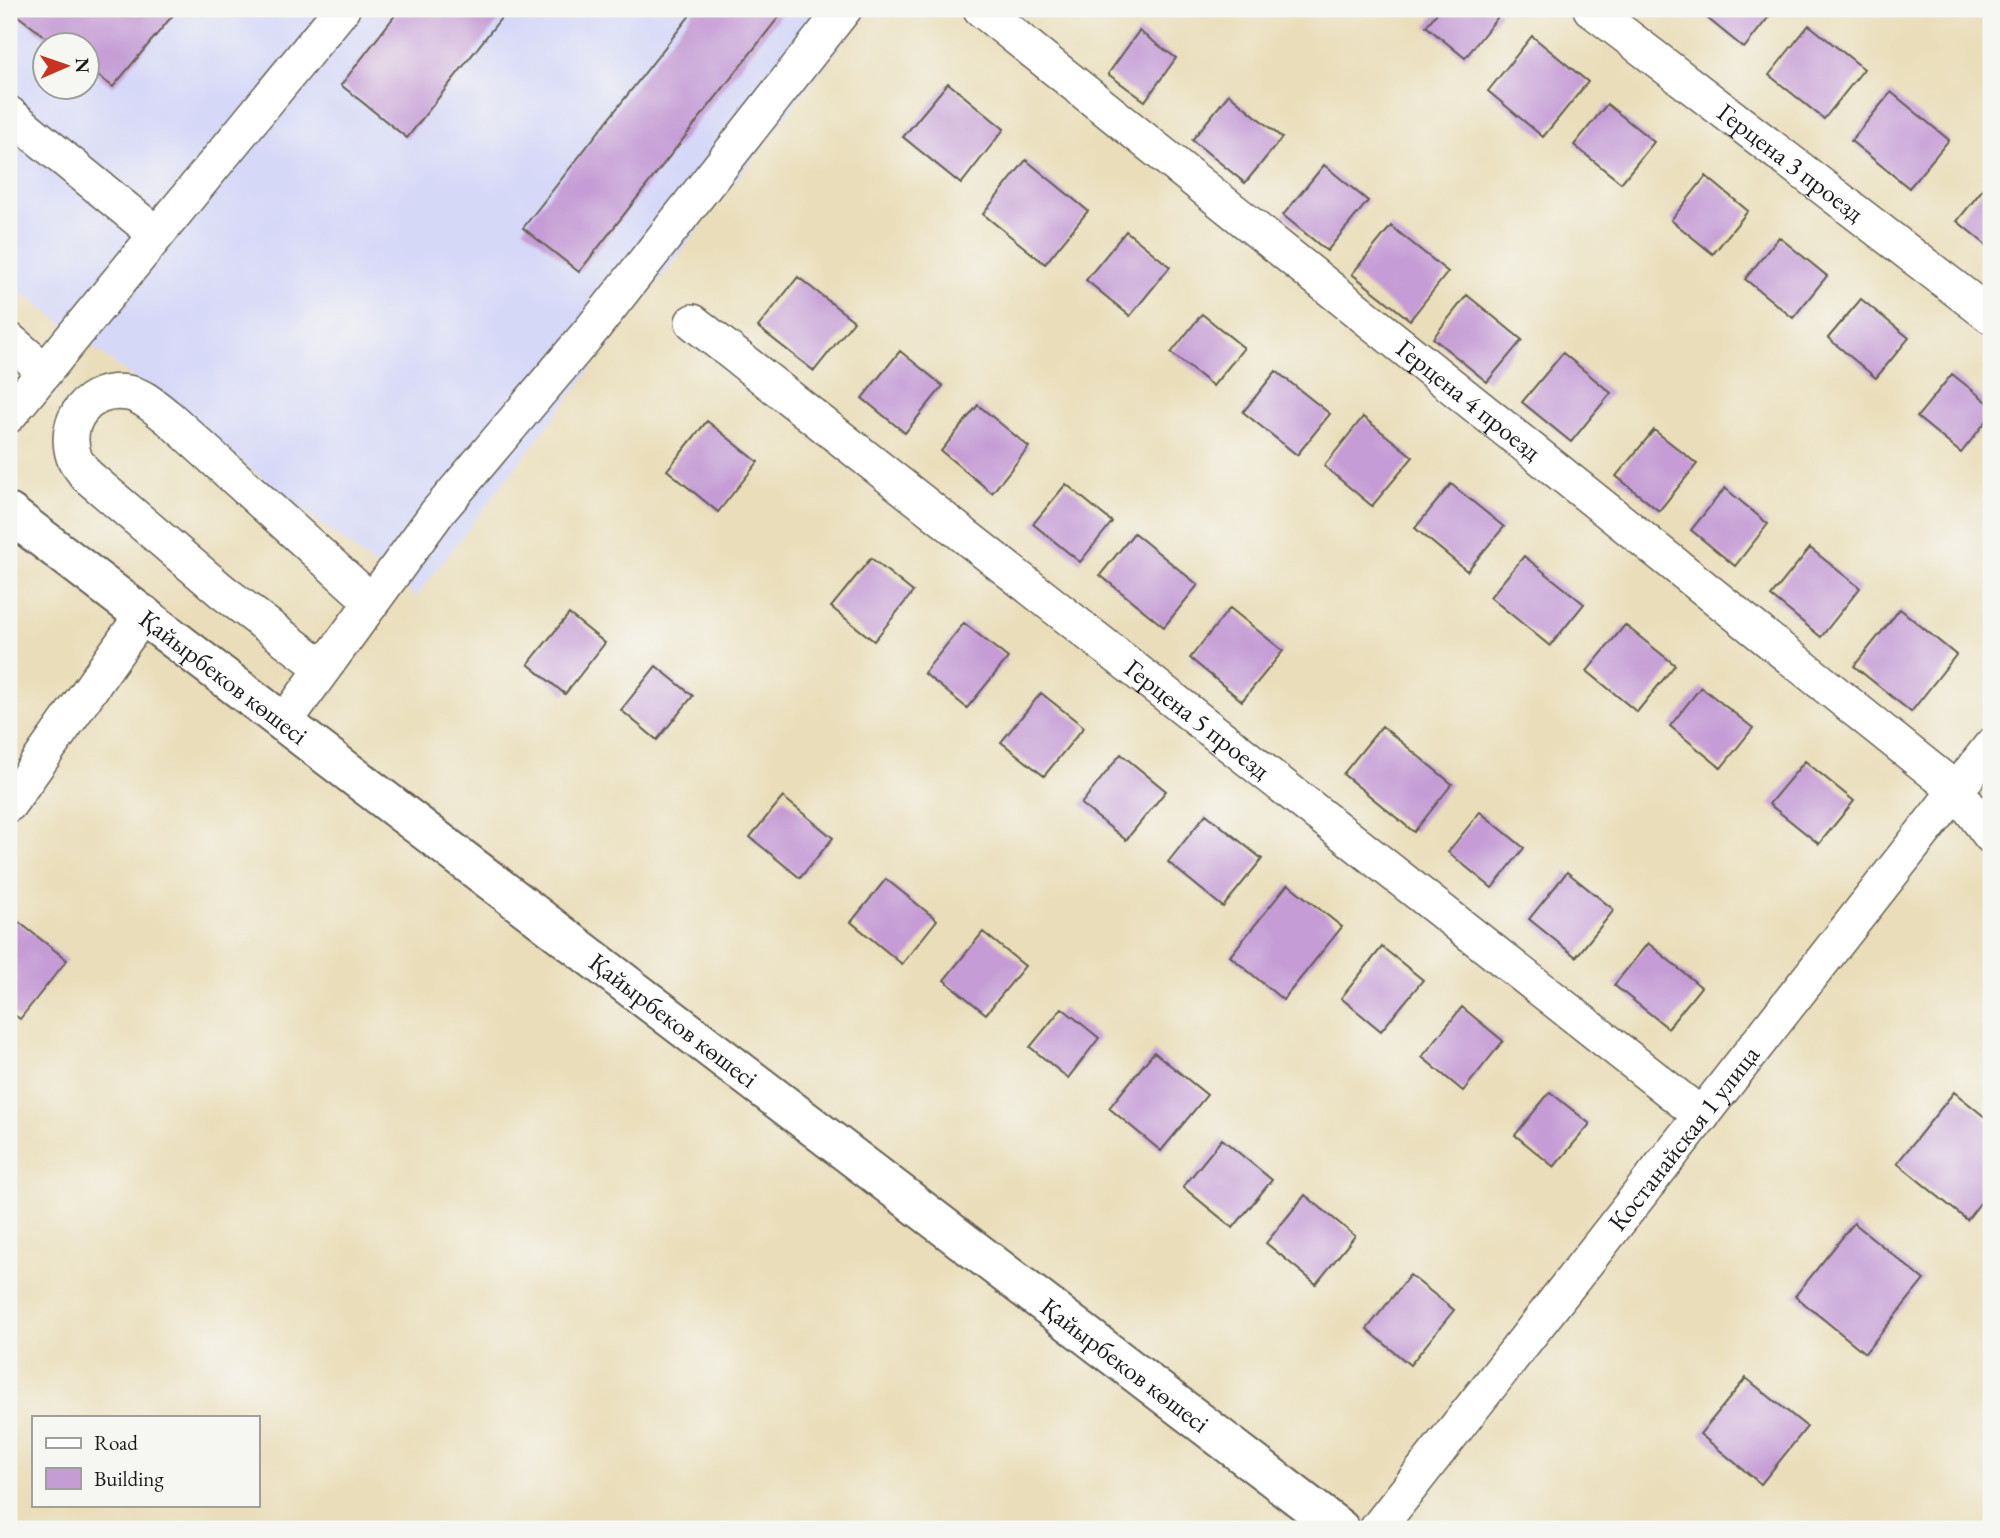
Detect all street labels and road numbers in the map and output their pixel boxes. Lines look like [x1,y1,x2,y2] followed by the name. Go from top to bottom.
[1711,95,1871,230] street label: Герцена 3 проезд
[1389,331,1548,468] street label: Герцена 4 проезд
[132,601,315,752] street label: Қайырбеков көшесі
[1118,651,1277,787] street label: Герцена 5 проезд
[582,945,765,1096] street label: Қайырбеков көшесі
[1600,1038,1767,1238] street label: Костанайская 1 улица
[1034,1290,1216,1440] street label: Қайырбеков көшесі

